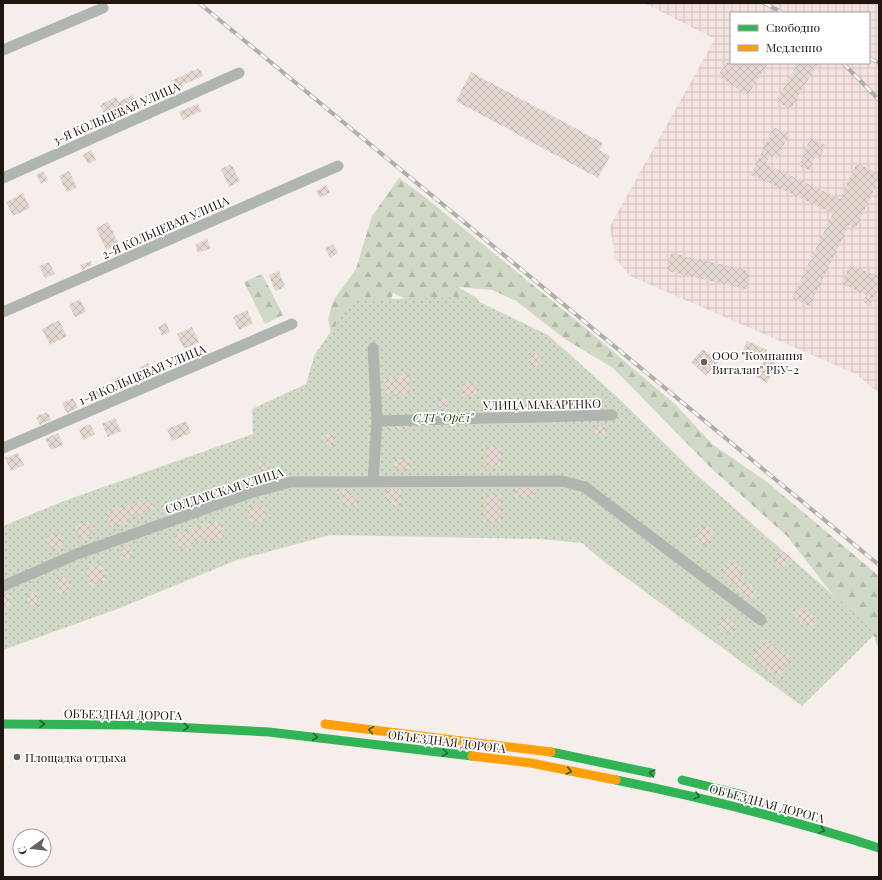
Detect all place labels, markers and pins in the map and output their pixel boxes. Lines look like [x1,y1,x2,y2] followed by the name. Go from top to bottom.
[712,347,803,377] place label: ООО "Компания Виталан" РБУ-2
[699,357,709,367] marker: ООО "Компания Виталан" РБУ-2
[25,749,126,765] place label: Площадка отдыха
[12,752,22,762] marker: Площадка отдыха

